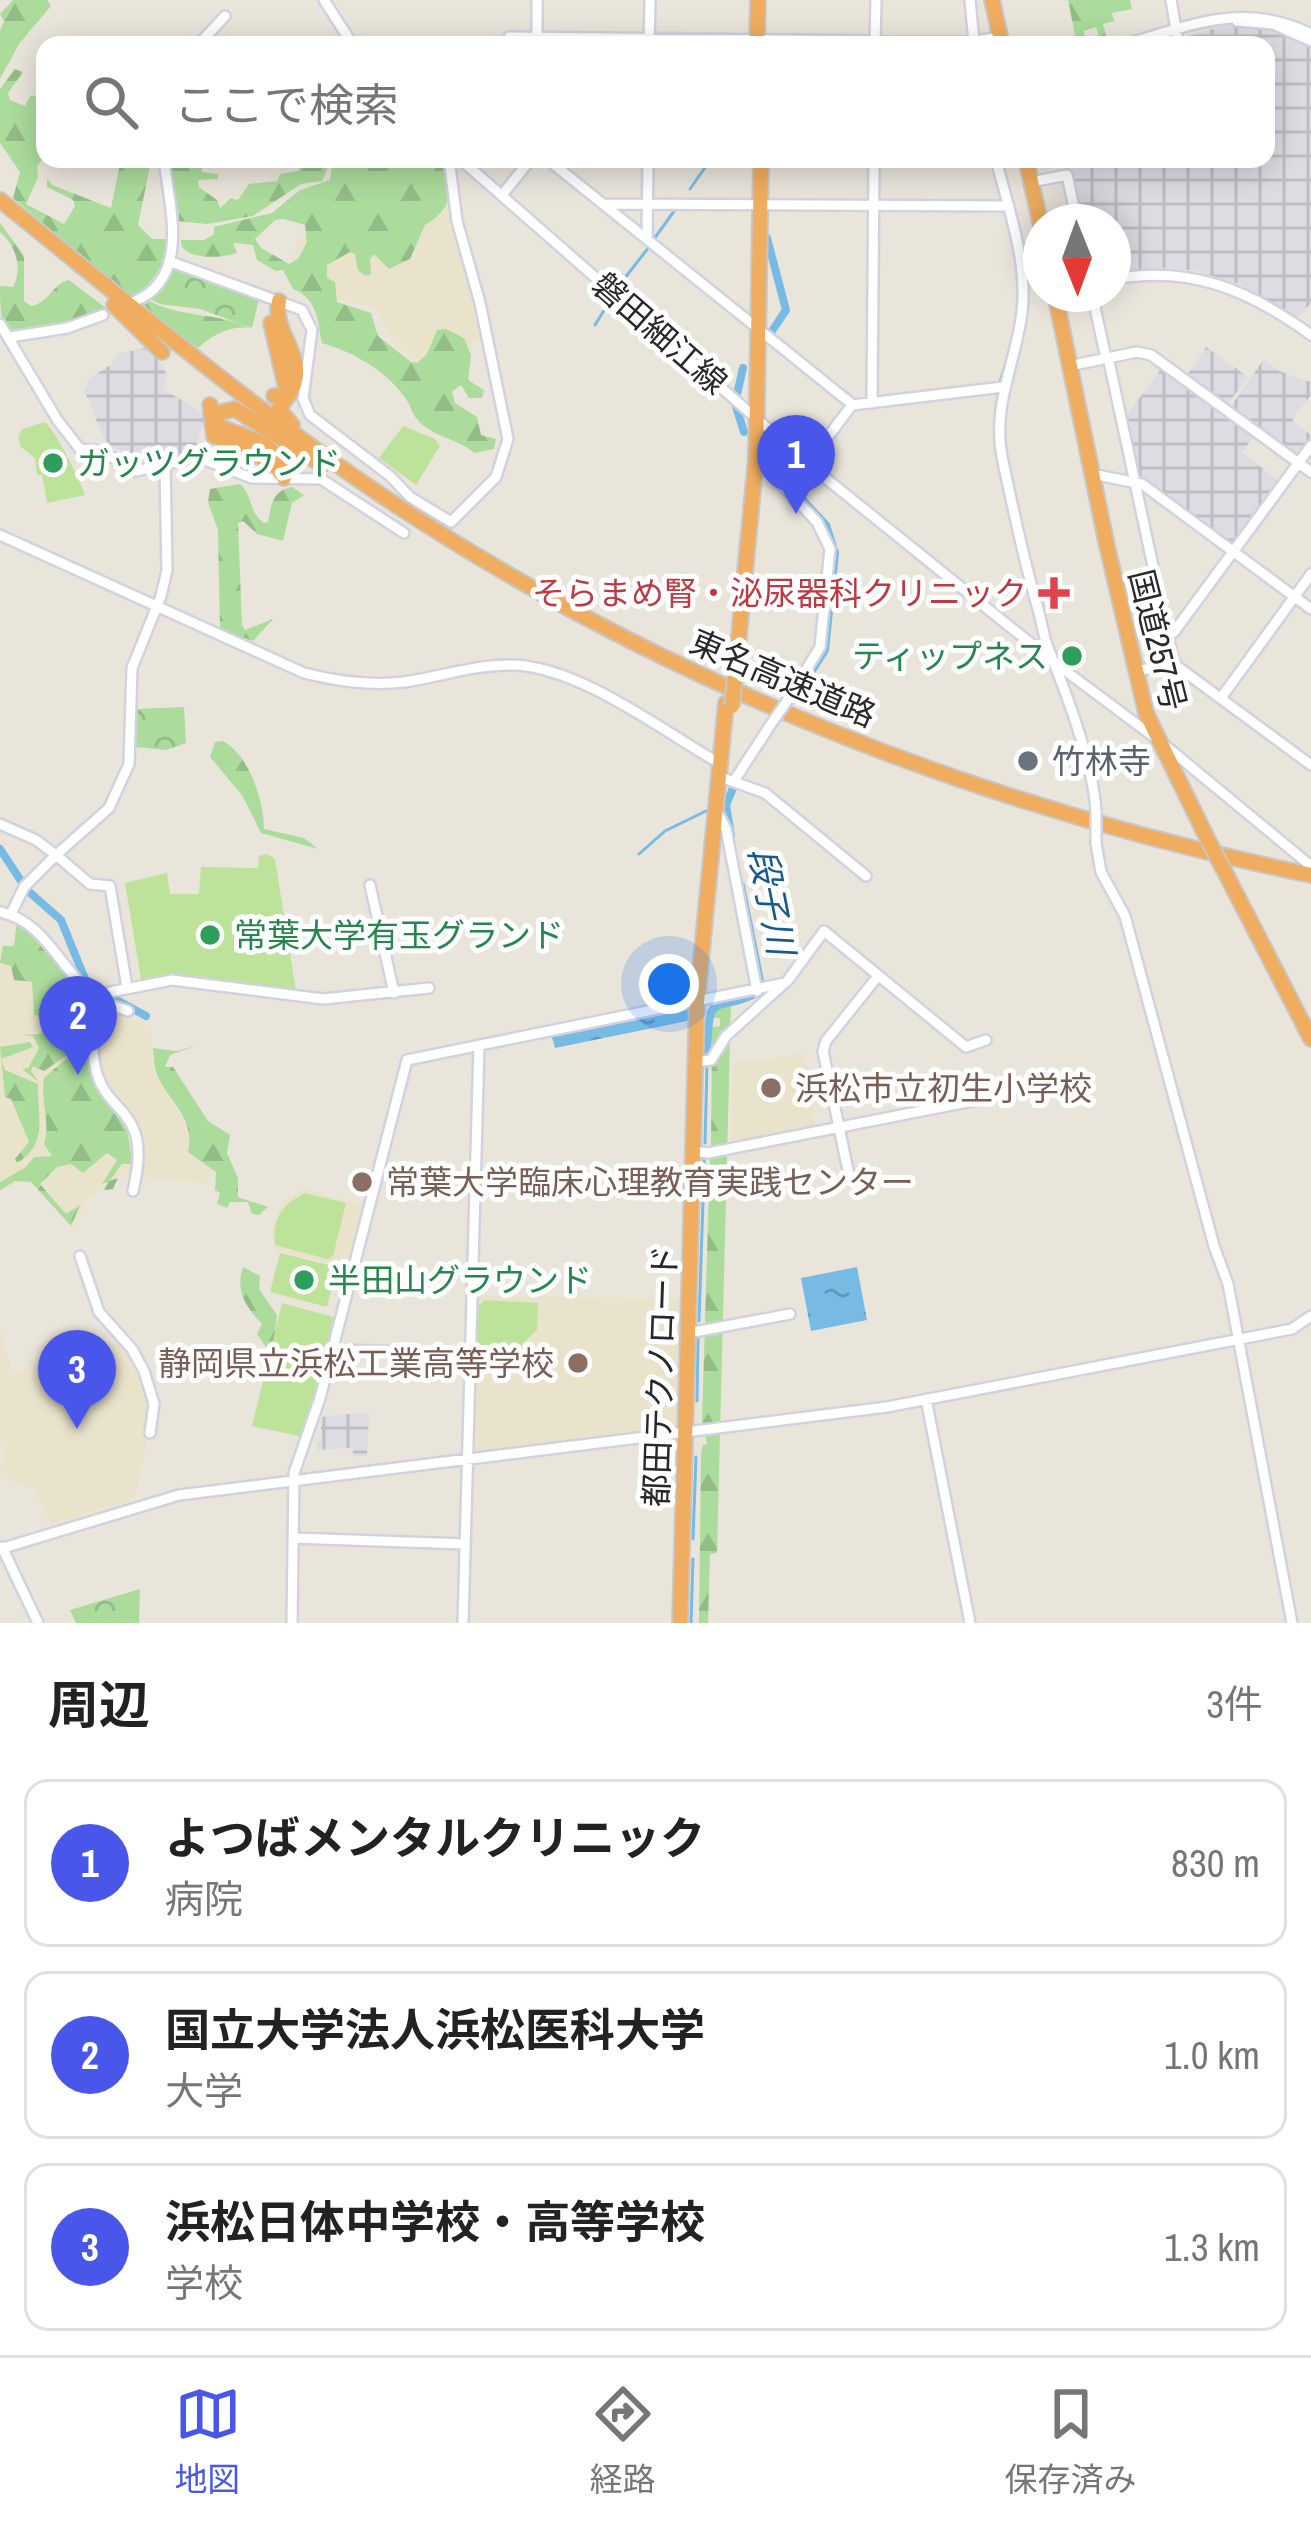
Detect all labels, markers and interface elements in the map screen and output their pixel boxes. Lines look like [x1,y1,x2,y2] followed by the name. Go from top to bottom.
[36,36,1275,168] search box
[78,69,144,135] icon: search
[174,74,399,135] text: ここで検索
[1023,204,1131,312] north arrow
[583,262,737,404] street label: 磐田細江線
[757,415,835,514] pin: 1
[77,441,341,485] place label: ガッツグラウンド
[40,450,66,476] marker: ガッツグラウンド
[1119,565,1197,715] street label: 国道257号
[532,571,1027,615] place label: そらまめ腎・泌尿器科クリニック
[1038,577,1070,609] marker: そらまめ腎・泌尿器科クリニック
[683,619,883,737] street label: 東名高速道路
[852,634,1048,678] place label: ティップネス
[1059,643,1085,669] marker: ティップネス
[1052,739,1151,783] place label: 竹林寺
[1015,748,1041,774] marker: 竹林寺
[738,843,807,963] water label: 段子川
[234,913,564,957] place label: 常葉大学有玉グランド
[197,922,223,948] marker: 常葉大学有玉グランド
[639,954,699,1014] your location
[39,976,117,1075] pin: 2
[795,1066,1092,1110] place label: 浜松市立初生小学校
[758,1075,784,1101] marker: 浜松市立初生小学校
[386,1160,914,1204] place label: 常葉大学臨床心理教育実践センター
[349,1169,375,1195] marker: 常葉大学臨床心理教育実践センター
[633,1244,687,1508] street label: 都田テクノロード
[328,1258,592,1302] place label: 半田山グラウンド
[291,1267,317,1293] marker: 半田山グラウンド
[38,1330,116,1429] pin: 3
[158,1341,554,1385] place label: 静岡県立浜松工業高等学校
[565,1350,591,1376] marker: 静岡県立浜松工業高等学校
[48,1670,150,1739] text: 周辺
[1206,1678,1263,1730] text: 3件
[165,1807,705,1868] text: よつばメンタルクリニック
[81,1837,99,1889] text: 1
[1171,1837,1260,1889] text: 830 m
[165,1873,243,1925] text: 病院
[165,1999,705,2060] text: 国立大学法人浜松医科大学
[81,2029,99,2081] text: 2
[1164,2029,1260,2081] text: 1.0 km
[165,2065,243,2117] text: 大学
[165,2191,705,2252] text: 浜松日体中学校・高等学校
[81,2221,99,2273] text: 3
[1164,2221,1260,2273] text: 1.3 km
[165,2257,243,2309] text: 学校
[175,2381,241,2501] tab: 地図
[590,2381,656,2501] tab: 経路
[1005,2381,1137,2501] tab: 保存済み

